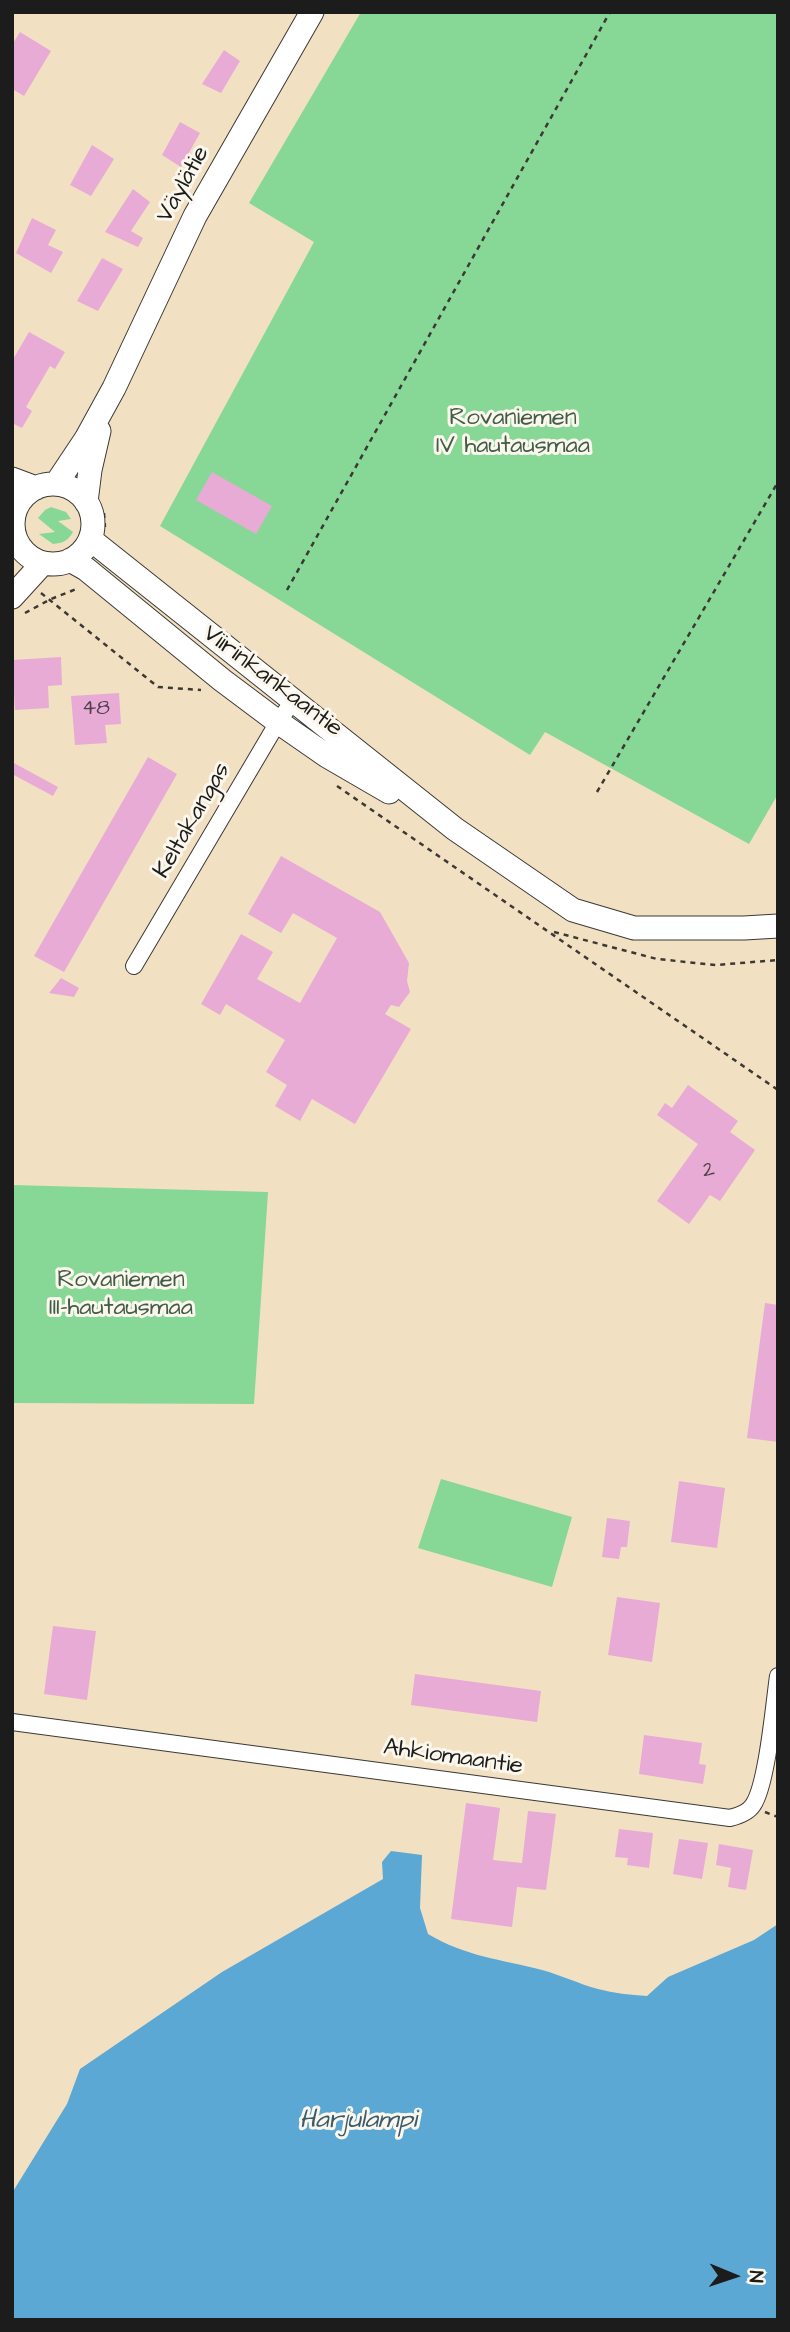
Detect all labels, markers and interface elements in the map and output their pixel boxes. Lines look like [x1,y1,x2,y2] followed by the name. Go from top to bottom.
[151,142,217,228] street label: Väylätie
[436,405,590,461] park label: Rovaniemen IV hautausmaa
[196,620,348,744] street label: Viirinkankaantie
[82,697,110,723] house number: 48
[148,758,238,884] street label: Keltakangas
[703,1159,715,1185] house number: 2
[49,1267,193,1323] park label: Rovaniemen III-hautausmaa
[381,1734,525,1782] street label: Ahkiomaantie
[299,2106,417,2138] water label: Harjulampi
[699,2241,769,2311] north arrow
[742,2270,769,2283] text: N

